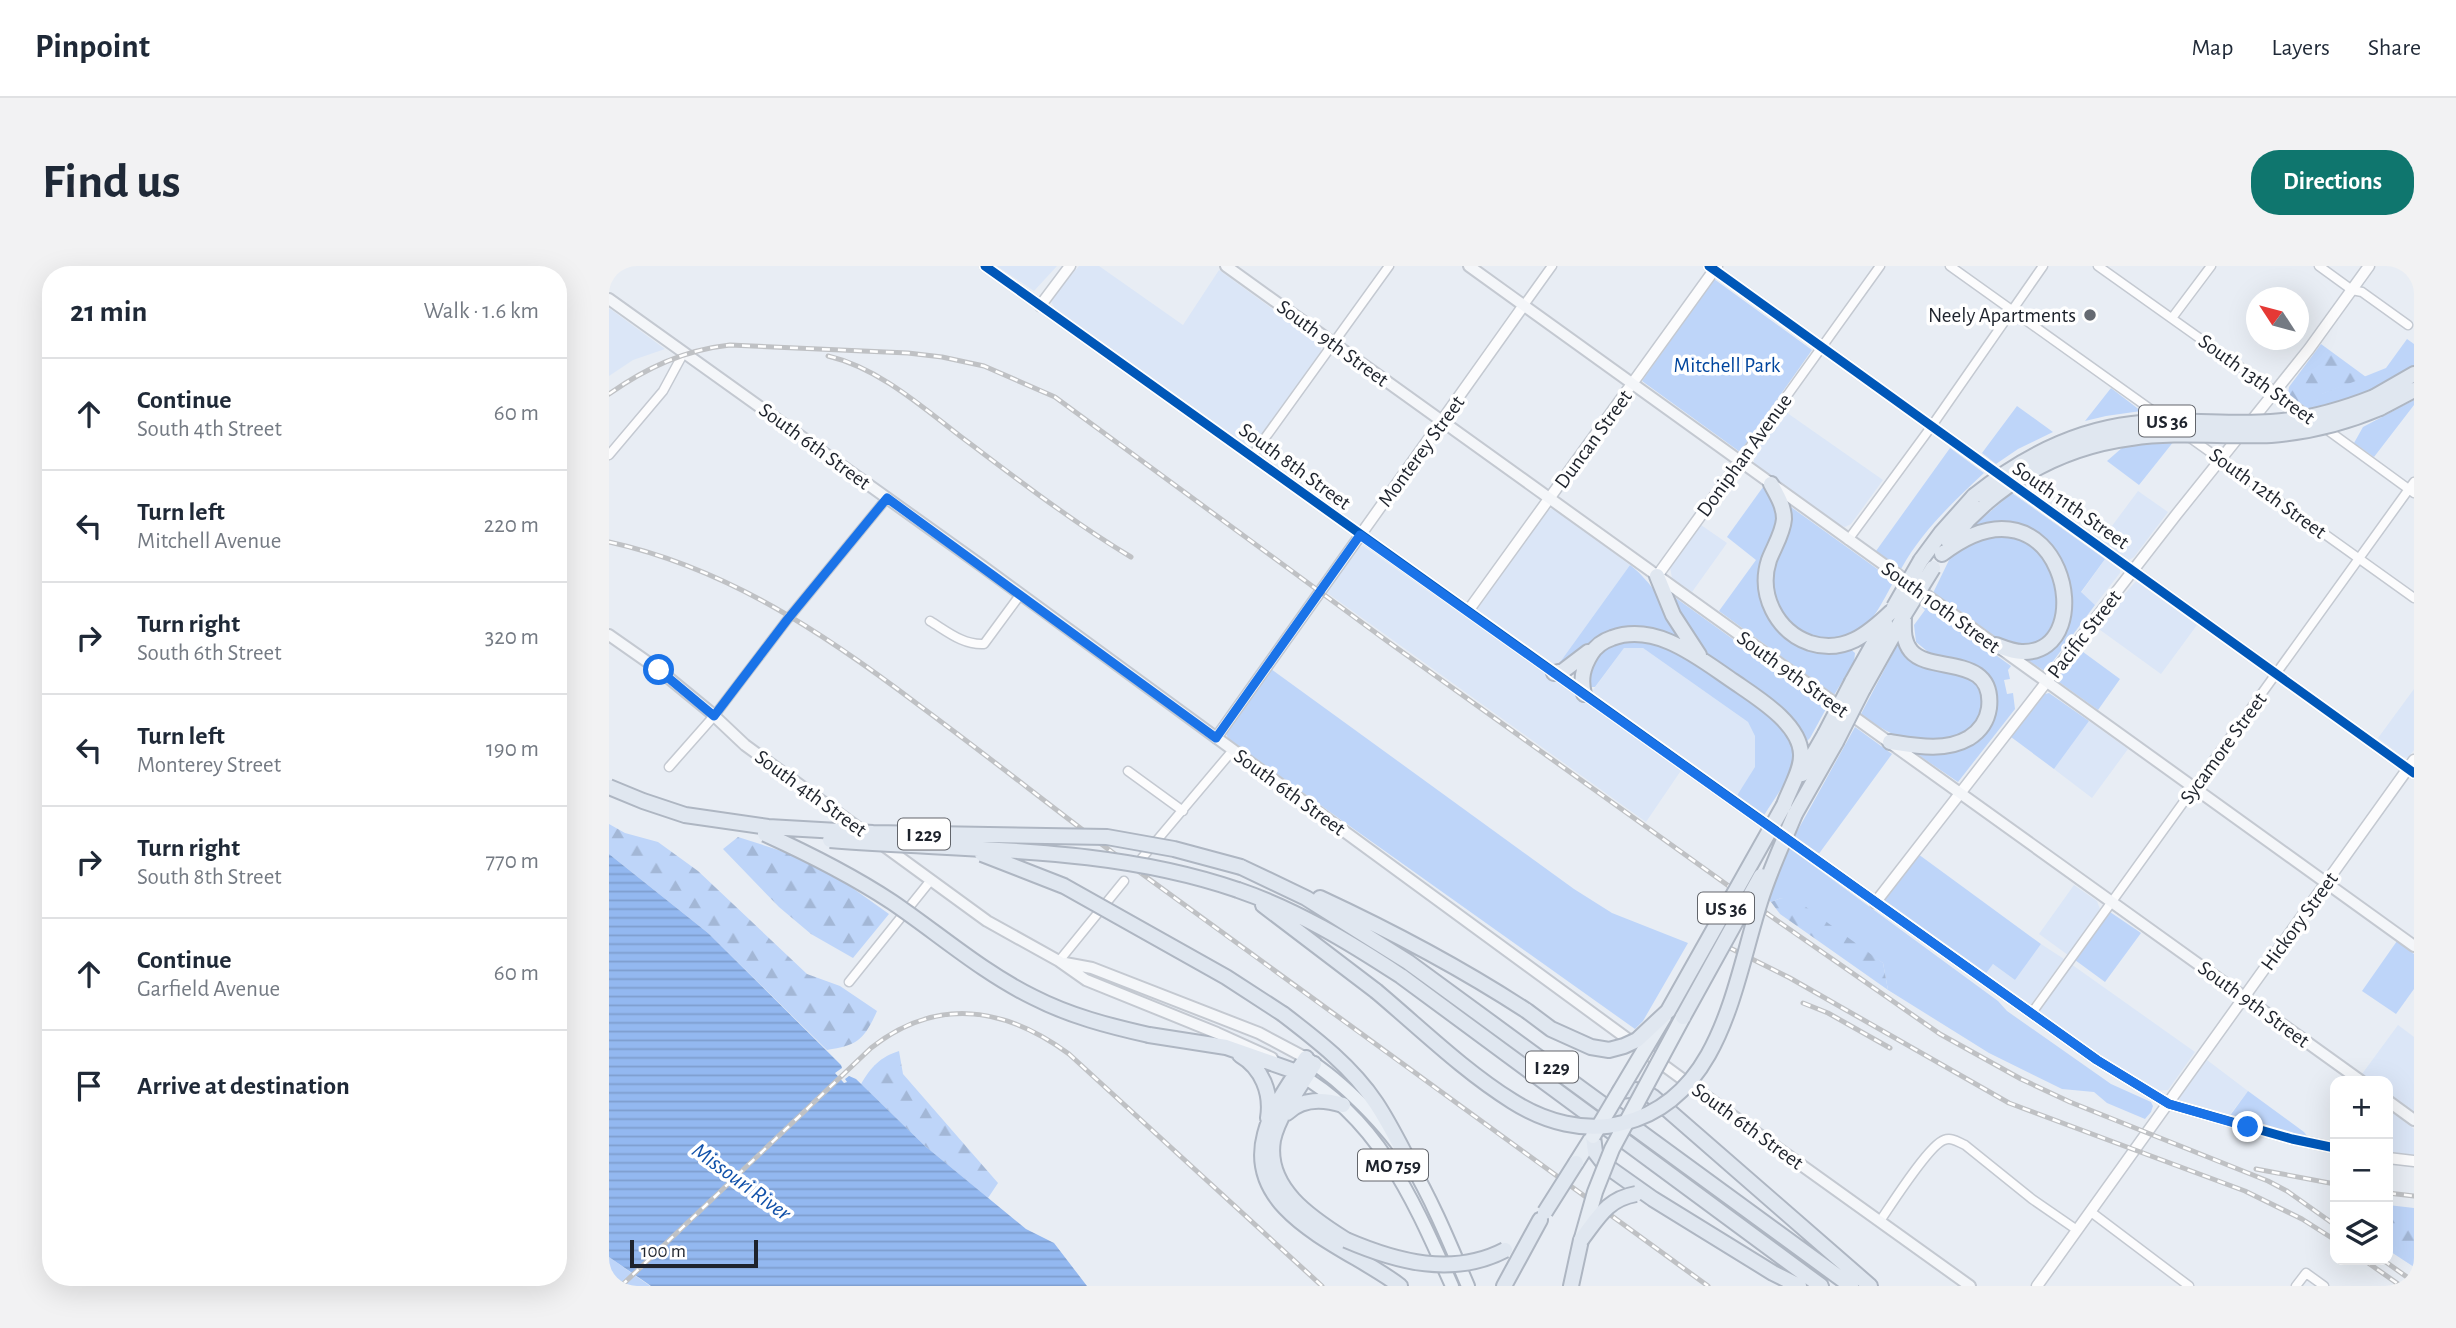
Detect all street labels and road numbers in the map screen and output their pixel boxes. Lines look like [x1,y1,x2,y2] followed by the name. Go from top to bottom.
[1273,296,1393,391] street label: South 9th Street
[2195,330,2319,429] street label: South 13th Street
[1551,386,1636,492] street label: Duncan Street
[1693,390,1796,521] street label: Doniphan Avenue
[1374,392,1469,511] street label: Monterey Street
[755,399,875,494] street label: South 6th Street
[2139,406,2195,436] road number: US 36
[1235,419,1355,514] street label: South 8th Street
[2205,444,2330,543] street label: South 12th Street
[2009,458,2133,553] street label: South 11th Street
[1878,558,2004,657] street label: South 10th Street
[2044,586,2125,682] street label: Pacific Street
[1733,627,1853,722] street label: South 9th Street
[2176,689,2271,808] street label: Sycamore Street
[1230,745,1350,840] street label: South 6th Street
[751,746,871,841] street label: South 4th Street
[898,818,950,849] road number: I 229
[2257,868,2342,974] street label: Hickory Street
[1698,892,1754,923] road number: US 36
[2194,957,2314,1052] street label: South 9th Street
[1526,1052,1578,1082] road number: I 229
[1688,1079,1808,1174] street label: South 6th Street
[1358,1150,1428,1180] road number: MO 759

